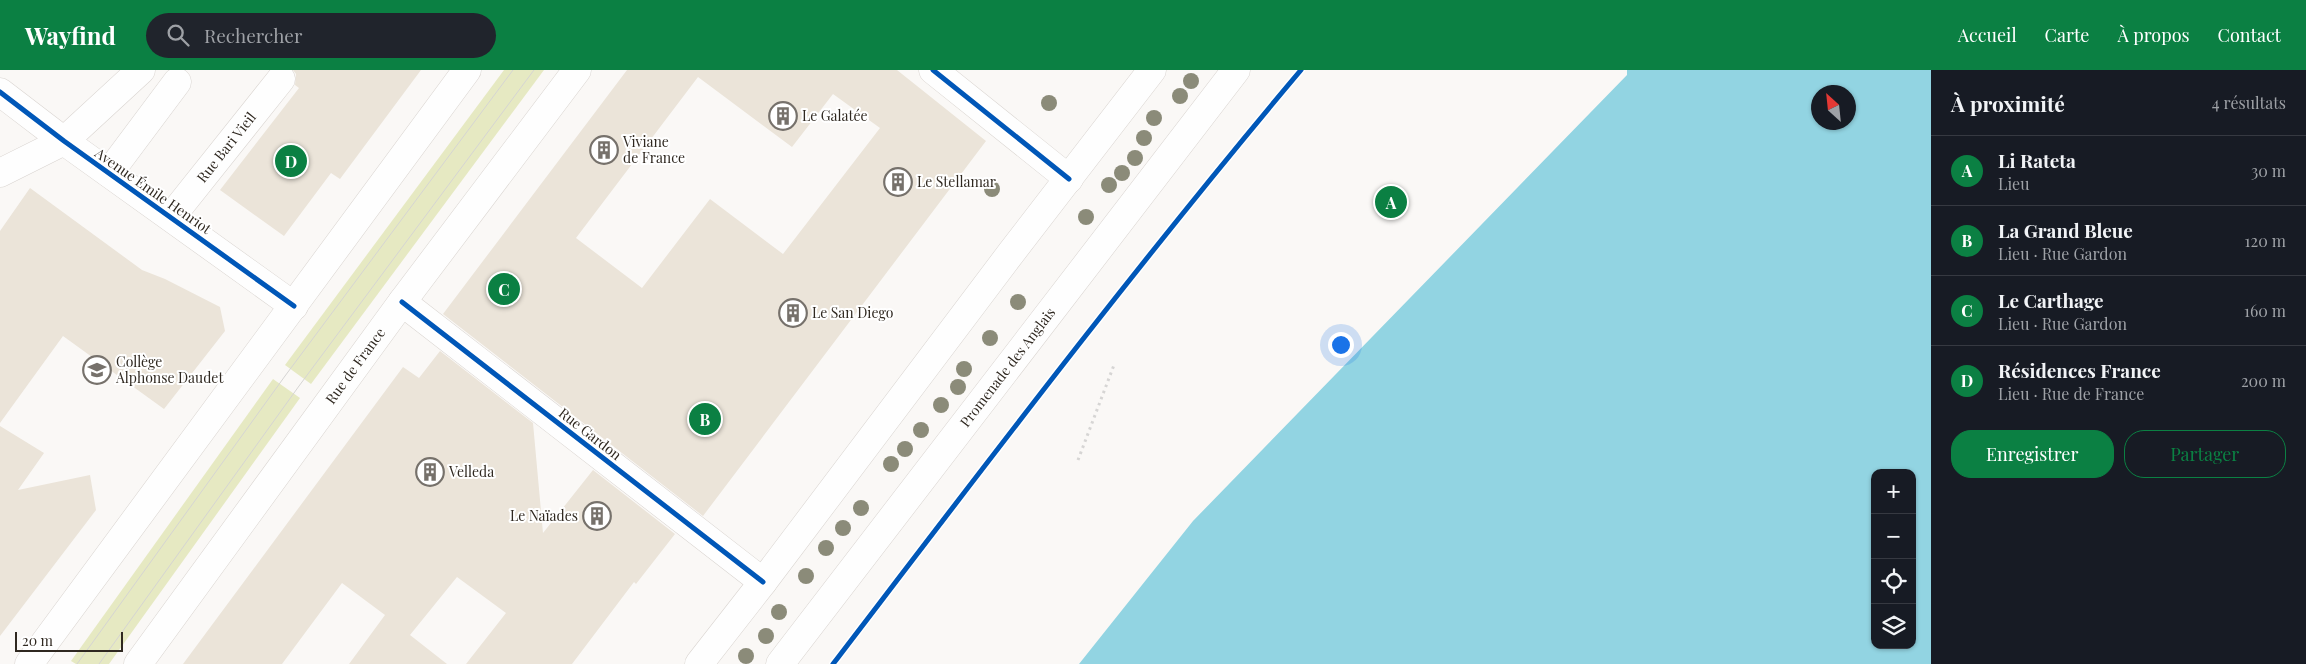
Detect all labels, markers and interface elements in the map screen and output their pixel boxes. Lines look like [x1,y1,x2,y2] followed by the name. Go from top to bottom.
[146,13,496,58] search box
[25,19,116,51] text: Wayfind
[164,21,192,49] icon: search
[204,22,302,48] text: Rechercher
[1958,23,2017,47] text: Accueil
[2045,23,2089,47] text: Carte
[2117,23,2190,47] text: À propos
[2218,23,2281,47] text: Contact
[1811,85,1856,130] north arrow
[1951,89,2065,117] text: À proximité
[2212,92,2286,113] text: 4 résultats
[768,101,798,131] building icon: Le Galatée
[802,106,868,125] place label: Le Galatée
[192,108,260,186] street label: Rue Bari Vieil
[622,132,685,167] place label: Viviane de France
[589,135,619,165] building icon: Viviane de France
[275,142,307,180] pin: D
[91,143,216,239] street label: Avenue Émile Henriot
[1998,147,2076,173] text: Li Rateta
[1962,160,1972,181] text: A
[2251,160,2286,181] text: 30 m
[883,167,913,197] building icon: Le Stellamar
[917,172,997,191] place label: Le Stellamar
[1998,173,2030,194] text: Lieu
[1375,183,1407,221] pin: A
[1998,217,2133,243] text: La Grand Bleue
[1962,230,1972,251] text: B
[2245,230,2286,251] text: 120 m
[1998,243,2127,264] text: Lieu · Rue Gardon
[488,270,520,308] pin: C
[1998,287,2104,313] text: Le Carthage
[778,298,808,328] building icon: Le San Diego
[1961,300,1973,321] text: C
[2244,300,2286,321] text: 160 m
[812,303,894,322] place label: Le San Diego
[955,303,1059,431] street label: Promenade des Anglais
[1998,313,2127,334] text: Lieu · Rue Gardon
[321,324,389,408] street label: Rue de France
[1328,332,1354,358] your location
[115,352,224,387] place label: Collège Alphonse Daudet
[82,355,112,385] school or university icon: Collège Alphonse Daudet
[1998,357,2161,383] text: Résidences France
[1961,370,1973,391] text: D
[2241,370,2286,391] text: 200 m
[1998,383,2144,404] text: Lieu · Rue de France
[689,400,721,438] pin: B
[555,403,626,464] street label: Rue Gardon
[1951,430,2114,478] button: Enregistrer
[2124,430,2286,478] button: Partager
[415,457,445,487] building icon: Velleda
[448,462,494,481] place label: Velleda
[1871,469,1916,649] map controls
[1871,469,1916,514] button: +
[582,501,612,531] building icon: Le Naïades
[510,506,578,525] place label: Le Naïades
[1871,514,1916,559] button: −
[1871,559,1916,604] button: locate
[1871,604,1916,649] button: layers
[15,629,122,652] scale bar
[22,631,53,650] text: 20 m

